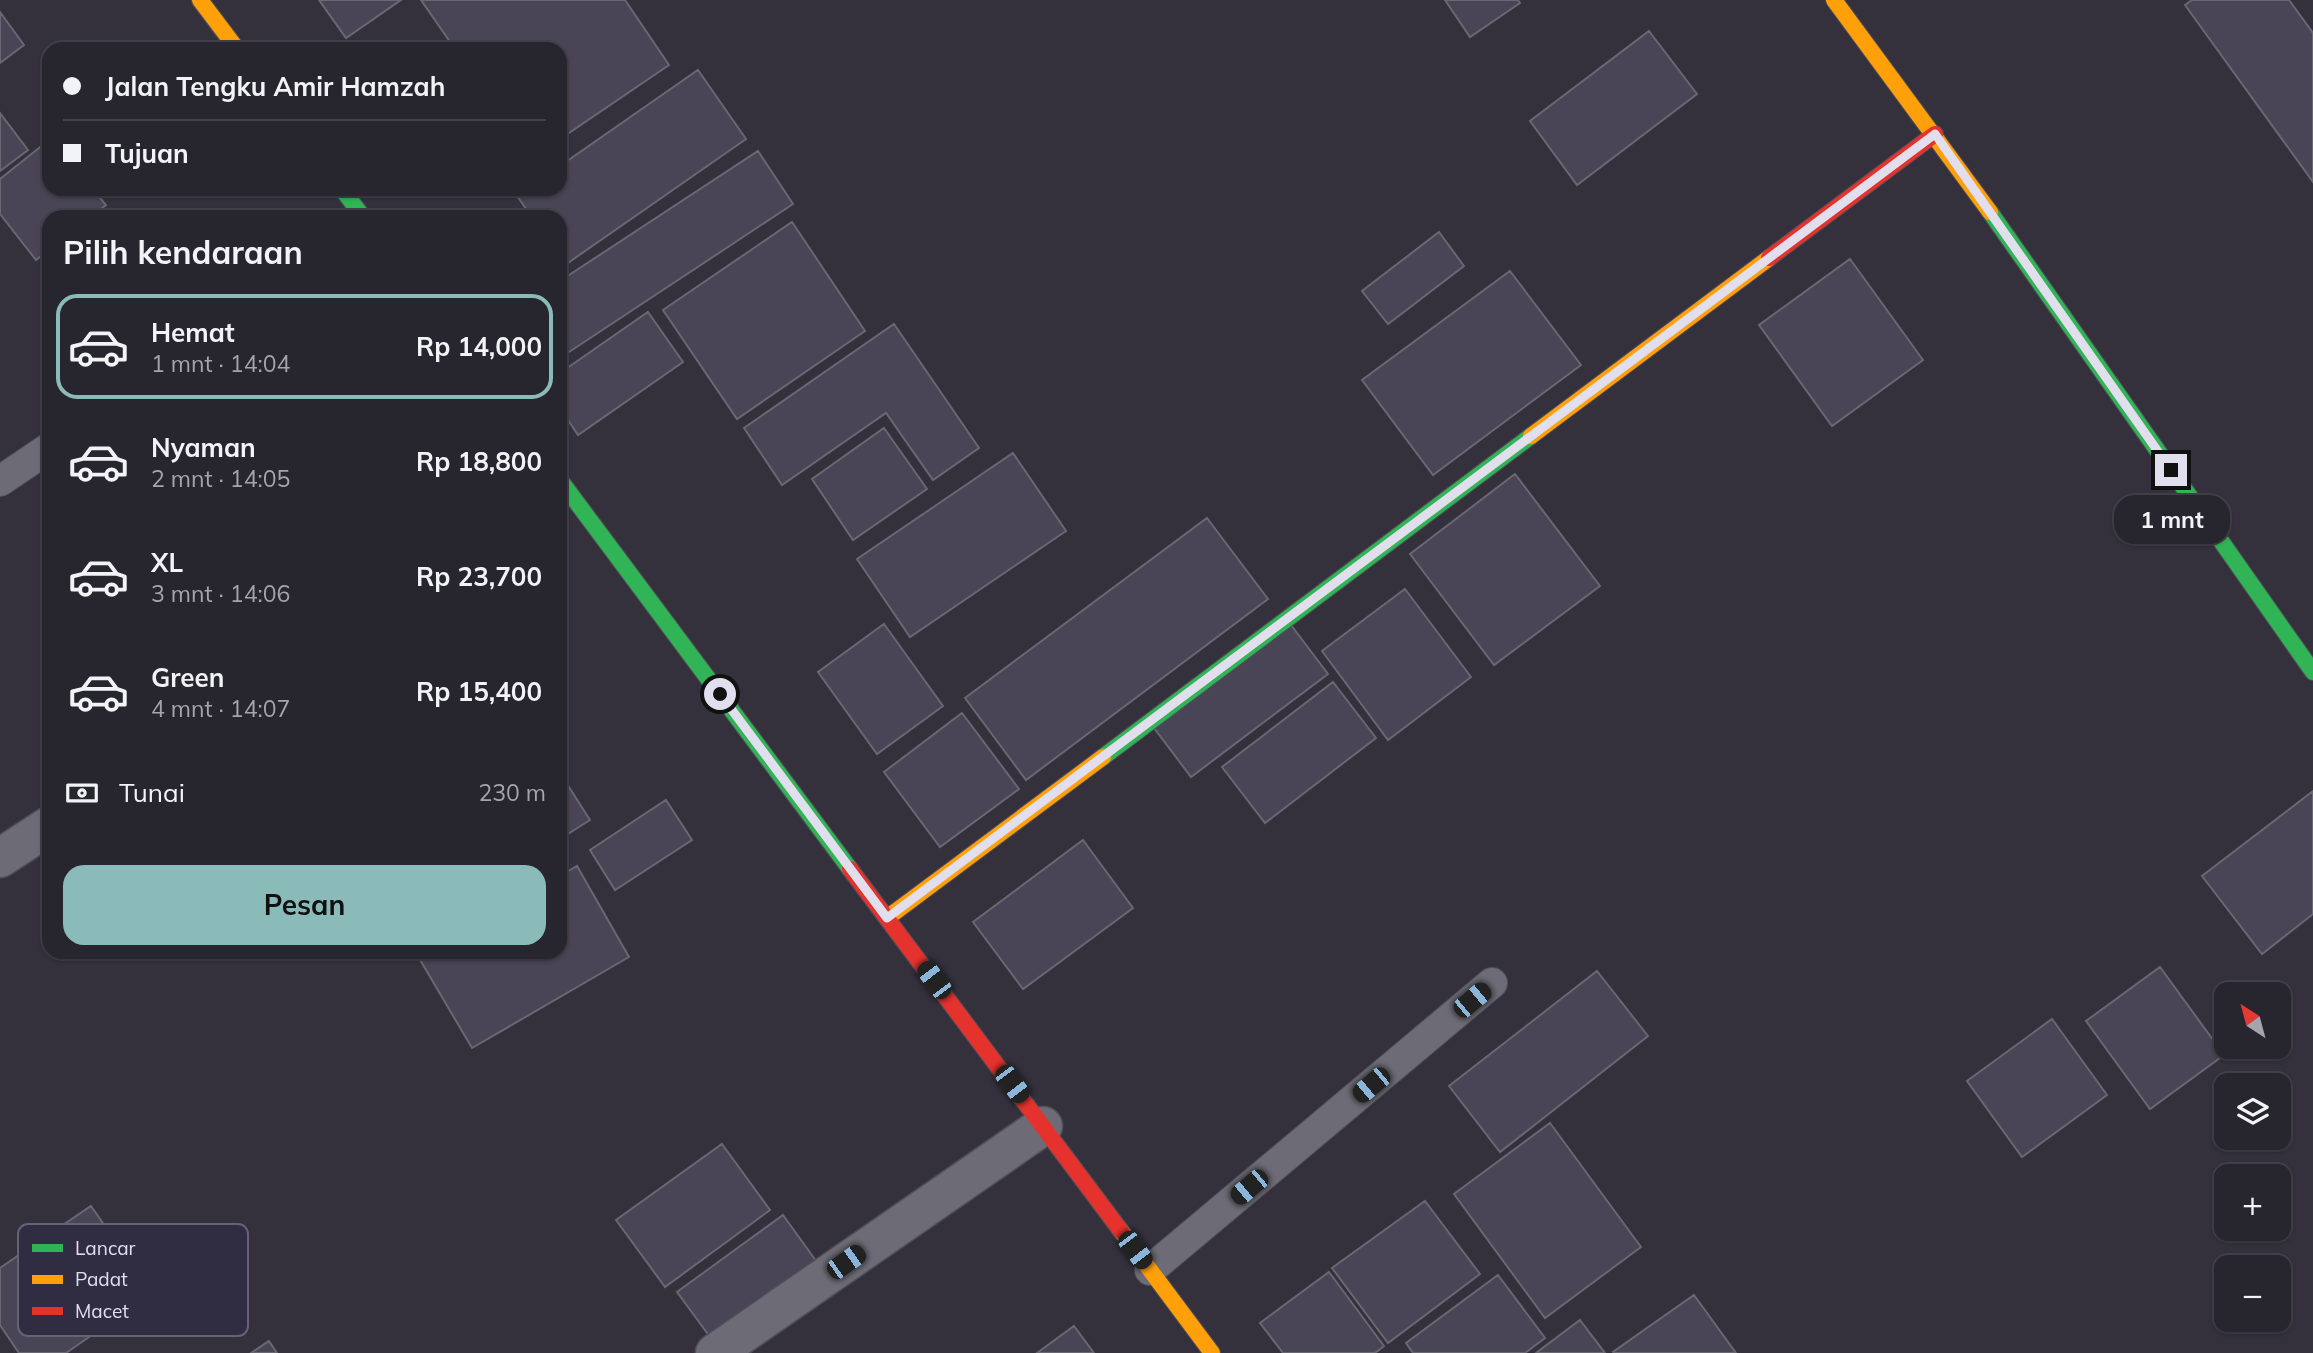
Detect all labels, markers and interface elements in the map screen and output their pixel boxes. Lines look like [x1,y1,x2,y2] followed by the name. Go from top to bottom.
[105,70,445,103] text: Jalan Tengku Amir Hamzah
[105,137,189,170] text: Tujuan
[63,232,303,272] text: Pilih kendaraan
[67,315,130,378] icon: car
[151,316,235,349] text: Hemat
[416,330,542,363] text: Rp 14,000
[151,349,290,378] text: 1 mnt · 14:04
[67,430,130,493] icon: car
[151,431,256,464] text: Nyaman
[416,445,542,478] text: Rp 18,800
[2155,454,2187,486] route end
[151,464,290,493] text: 2 mnt · 14:05
[2113,494,2229,544] callout: 1 mnt
[2140,505,2204,534] text: 1 mnt
[67,545,130,608] icon: car
[151,546,183,579] text: XL
[416,560,542,593] text: Rp 23,700
[151,579,290,608] text: 3 mnt · 14:06
[67,660,130,723] icon: car
[151,661,224,694] text: Green
[416,675,542,708] text: Rp 15,400
[704,678,736,710] route start
[151,694,290,723] text: 4 mnt · 14:07
[63,774,101,812] icon: cash
[119,776,185,809] text: Tunai
[478,778,546,807] text: 230 m
[63,865,546,945] button: Pesan
[913,957,956,1003] car
[1450,978,1495,1022] car
[2214,982,2291,1059] north arrow
[2214,982,2291,1332] map controls
[991,1061,1034,1107] car
[1349,1063,1394,1107] car
[2214,1073,2291,1150] button: layers
[2214,1164,2291,1241] button: +
[1227,1165,1272,1209] car
[18,1224,248,1336] legend
[1114,1227,1157,1273] car
[75,1236,136,1260] text: Lancar
[823,1241,870,1283] car
[2214,1255,2291,1332] button: −
[75,1267,128,1291] text: Padat
[75,1299,129,1323] text: Macet

